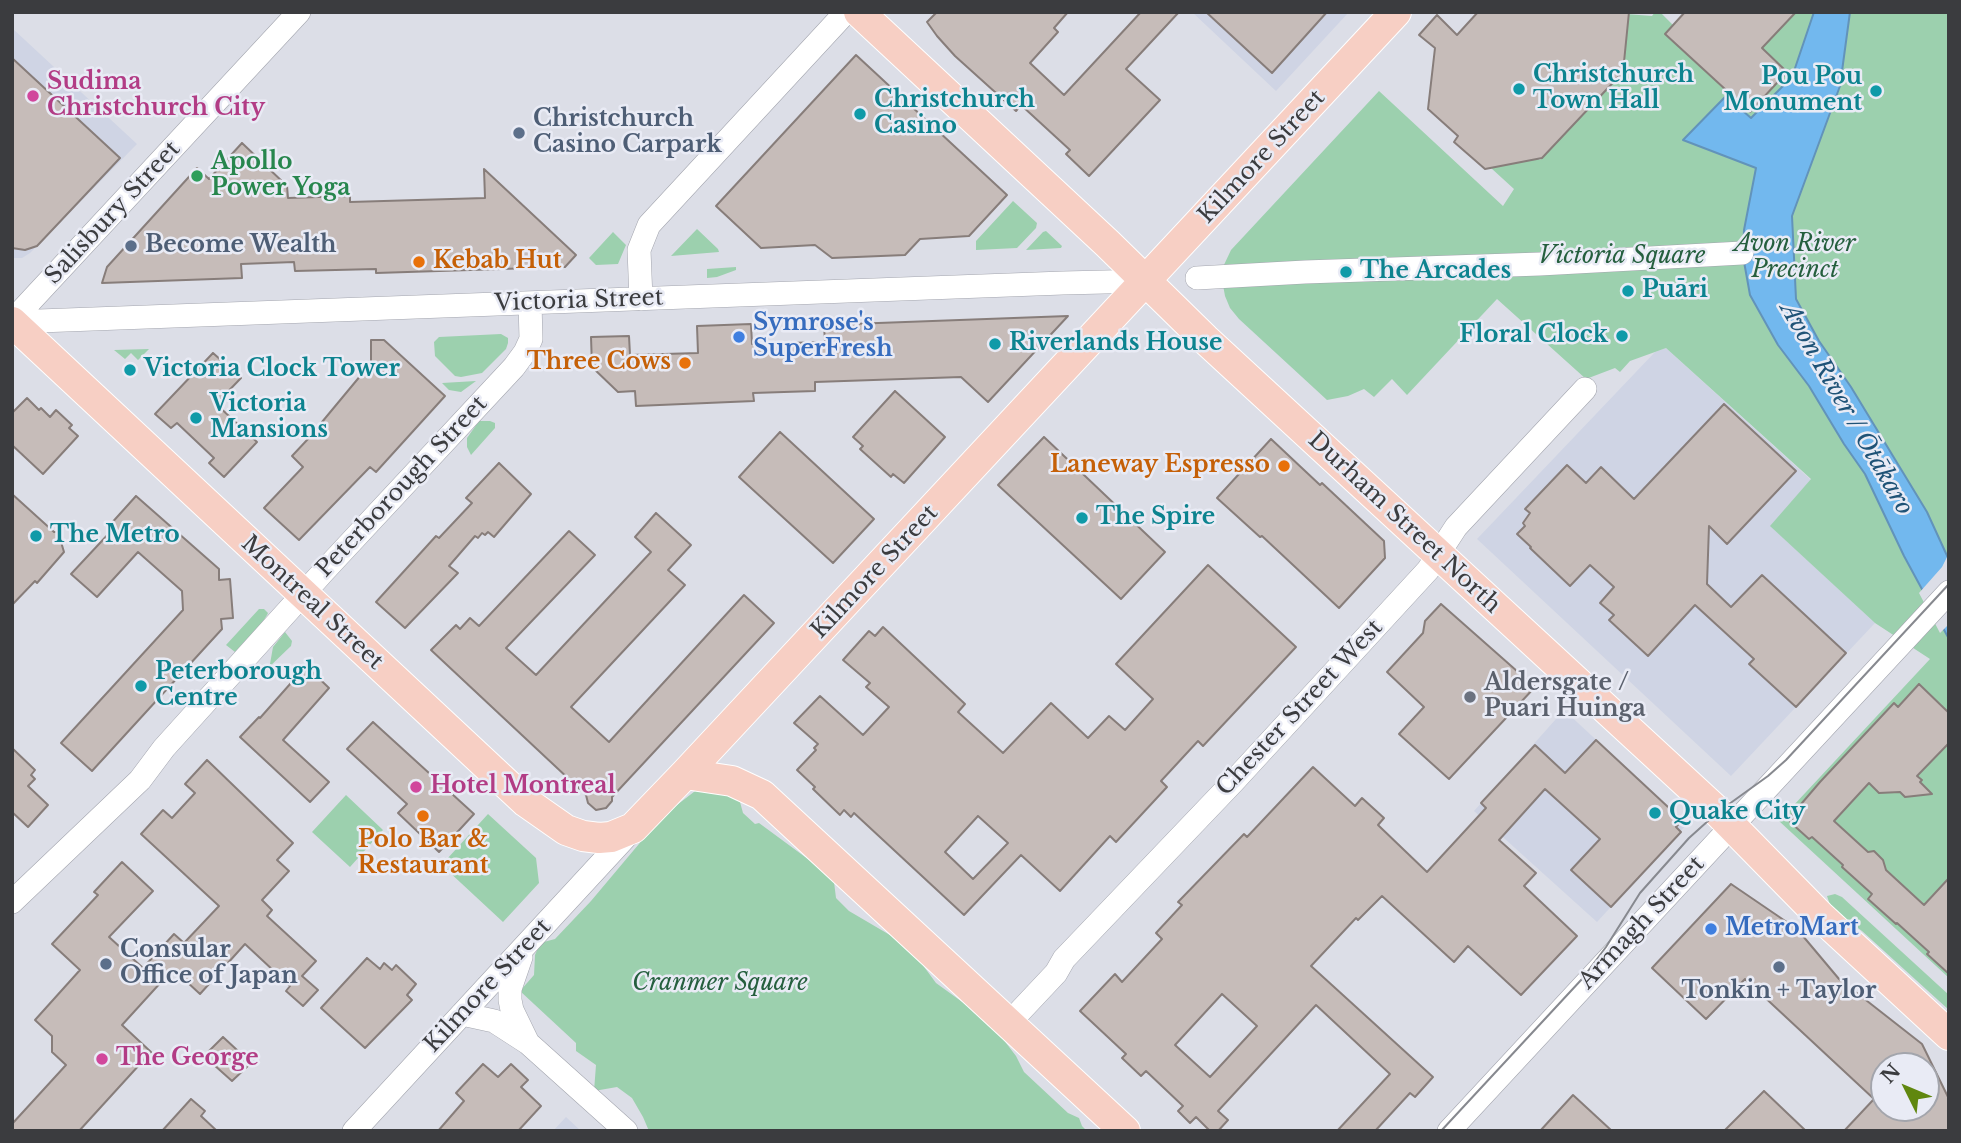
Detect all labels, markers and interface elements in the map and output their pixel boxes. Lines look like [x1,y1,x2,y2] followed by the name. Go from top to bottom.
[1533,62,1694,116] place label: Christchurch Town Hall
[1724,64,1862,118] place label: Pou Pou Monument
[47,69,265,123] place label: Sudima Christchurch City
[1511,81,1527,97] marker: Christchurch Town Hall
[1868,83,1884,99] marker: Pou Pou Monument
[1193,84,1331,230] street label: Kilmore Street
[874,87,1035,141] place label: Christchurch Casino
[25,88,41,104] marker: Sudima Christchurch City
[533,106,722,160] place label: Christchurch Casino Carpark
[852,106,868,122] marker: Christchurch Casino
[511,125,527,141] marker: Christchurch Casino Carpark
[40,136,186,290] street label: Salisbury Street
[211,149,350,203] place label: Apollo Power Yoga
[189,168,205,184] marker: Apollo Power Yoga
[1734,231,1856,285] park label: Avon River Precinct
[145,232,336,260] place label: Become Wealth
[123,238,139,254] marker: Become Wealth
[1539,243,1705,271] park label: Victoria Square
[433,248,562,276] place label: Kebab Hut
[411,254,427,270] marker: Kebab Hut
[1360,258,1511,286] place label: The Arcades
[1338,264,1354,280] marker: The Arcades
[1642,277,1708,305] place label: Puāri
[1620,283,1636,299] marker: Puāri
[494,284,664,318] street label: Victoria Street
[1773,298,1919,520] water label: Avon River / Ōtākaro
[753,310,893,364] place label: Symrose's SuperFresh
[1459,322,1608,350] place label: Floral Clock
[1614,328,1630,344] marker: Floral Clock
[731,329,747,345] marker: Symrose's SuperFresh
[1009,330,1222,358] place label: Riverlands House
[987,336,1003,352] marker: Riverlands House
[527,349,671,377] place label: Three Cows
[677,355,693,371] marker: Three Cows
[144,356,400,384] place label: Victoria Clock Tower
[122,362,138,378] marker: Victoria Clock Tower
[210,391,328,445] place label: Victoria Mansions
[311,391,493,583] street label: Peterborough Street
[188,410,204,426] marker: Victoria Mansions
[1302,427,1506,619] street label: Durham Street North
[1050,452,1270,480] place label: Laneway Espresso
[1276,458,1292,474] marker: Laneway Espresso
[806,499,944,645] street label: Kilmore Street
[1096,504,1215,532] place label: The Spire
[1074,510,1090,526] marker: The Spire
[50,522,180,550] place label: The Metro
[28,528,44,544] marker: The Metro
[235,530,389,676] street label: Montreal Street
[1211,614,1389,802] street label: Chester Street West
[155,659,322,713] place label: Peterborough Centre
[1484,670,1646,724] place label: Aldersgate / Puari Huinga
[133,678,149,694] marker: Peterborough Centre
[1462,689,1478,705] marker: Aldersgate / Puari Huinga
[430,773,616,801] place label: Hotel Montreal
[408,779,424,795] marker: Hotel Montreal
[1669,799,1805,827] place label: Quake City
[1647,805,1663,821] marker: Quake City
[415,808,431,824] marker: Polo Bar & Restaurant
[357,827,489,881] place label: Polo Bar & Restaurant
[1573,851,1711,995] street label: Armagh Street
[419,913,557,1059] street label: Kilmore Street
[1725,915,1859,943] place label: MetroMart
[1703,921,1719,937] marker: MetroMart
[120,937,298,991] place label: Consular Office of Japan
[98,956,114,972] marker: Consular Office of Japan
[1771,959,1787,975] marker: Tonkin + Taylor
[632,970,808,998] park label: Cranmer Square
[1682,978,1876,1006] place label: Tonkin + Taylor
[116,1045,259,1073] place label: The George
[94,1051,110,1067] marker: The George
[1870,1052,1940,1122] north arrow
[1876,1059,1905,1088] text: N

